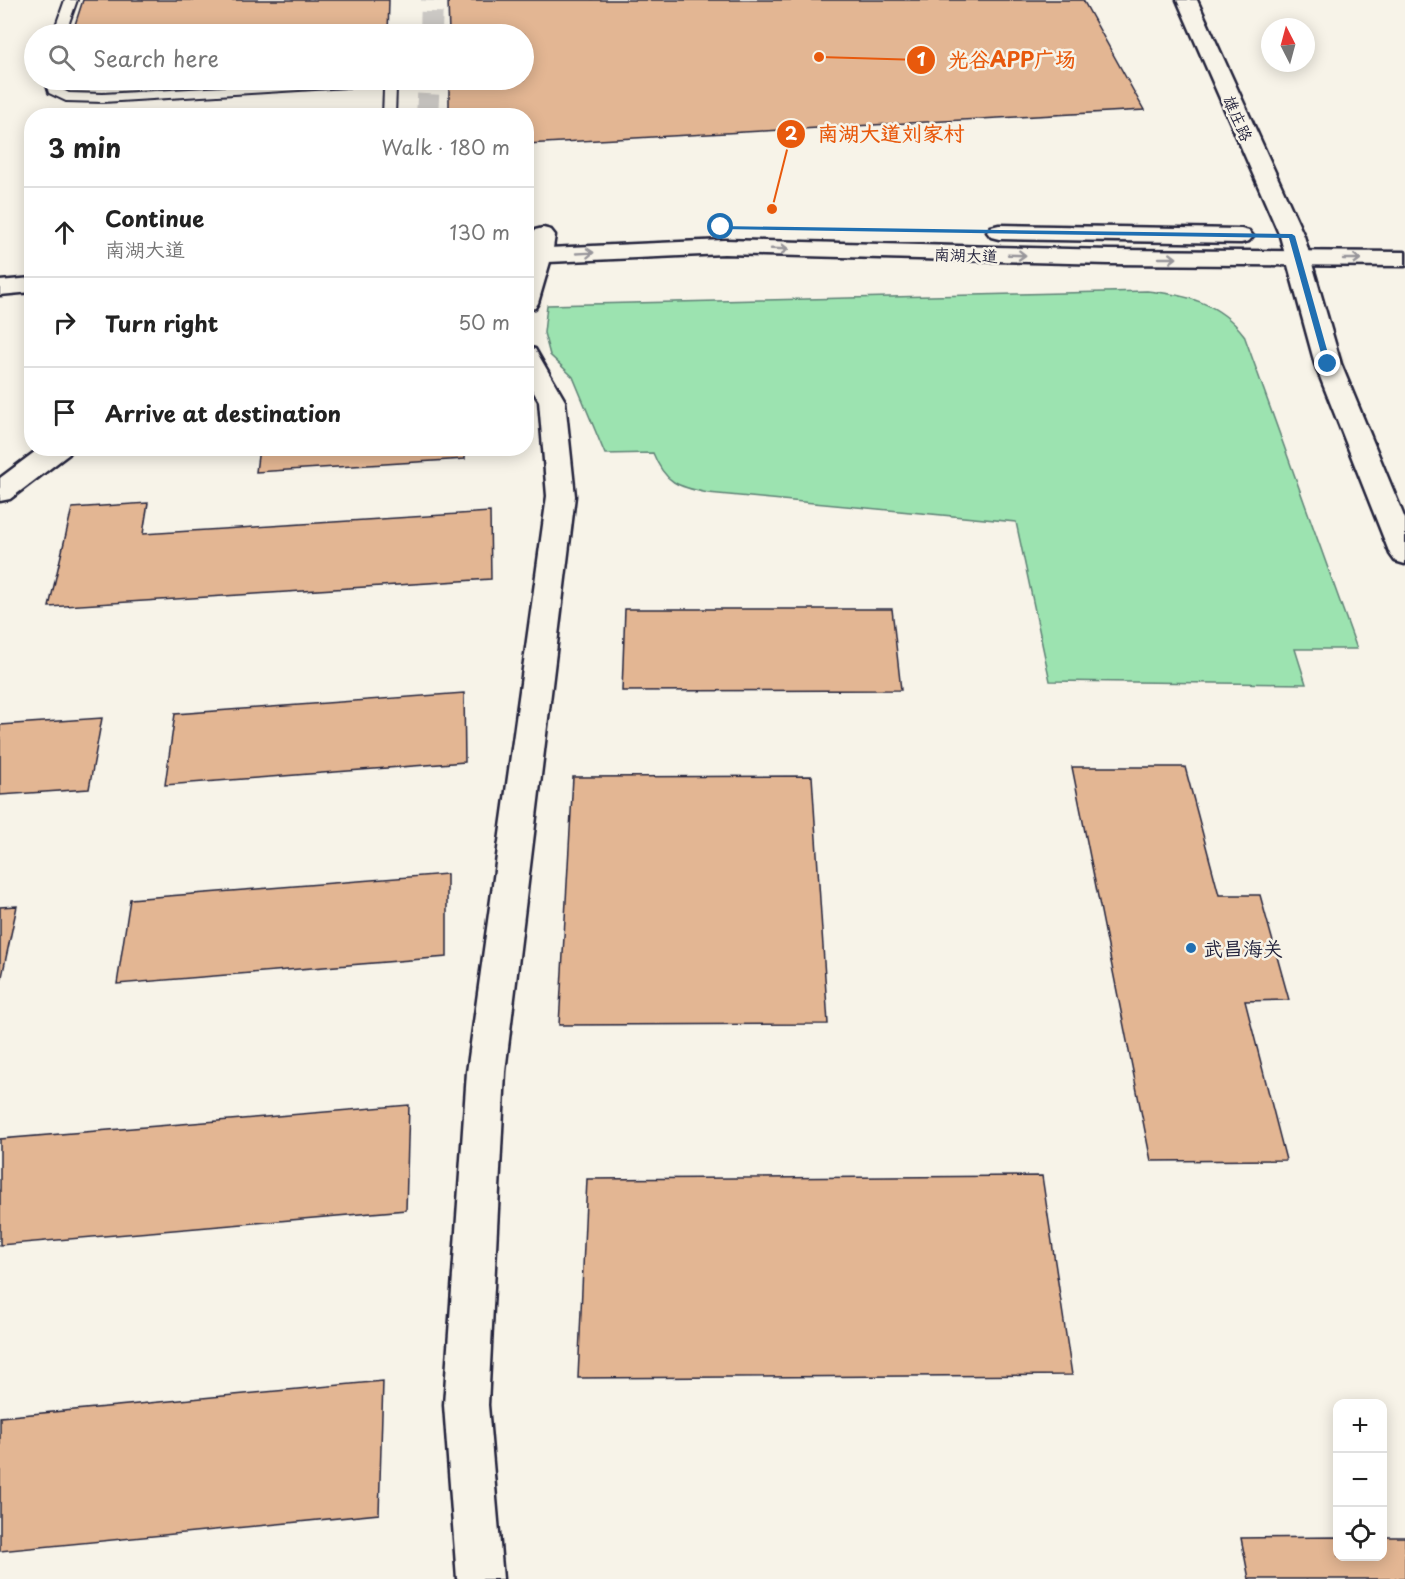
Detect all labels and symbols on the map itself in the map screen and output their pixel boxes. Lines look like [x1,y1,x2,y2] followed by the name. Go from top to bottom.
[1261,18,1315,72] north arrow
[906,40,1088,79] callout: 光谷APP广场
[948,42,1076,74] text: 光谷APP广场
[917,45,926,72] text: 1
[1218,91,1260,145] street label: 雄庄路
[776,114,977,153] callout: 南湖大道刘家村
[818,116,965,148] text: 南湖大道刘家村
[785,119,798,146] text: 2
[707,213,733,239] route start
[934,241,998,267] street label: 南湖大道
[769,243,789,254] one-way arrow
[574,248,594,259] one-way arrow
[1006,249,1026,261] one-way arrow
[1157,252,1177,264] one-way arrow
[1341,253,1361,265] one-way arrow
[1314,350,1340,376] route end
[1203,933,1283,963] place label: 武昌海关
[1184,941,1198,955] marker: 武昌海关

